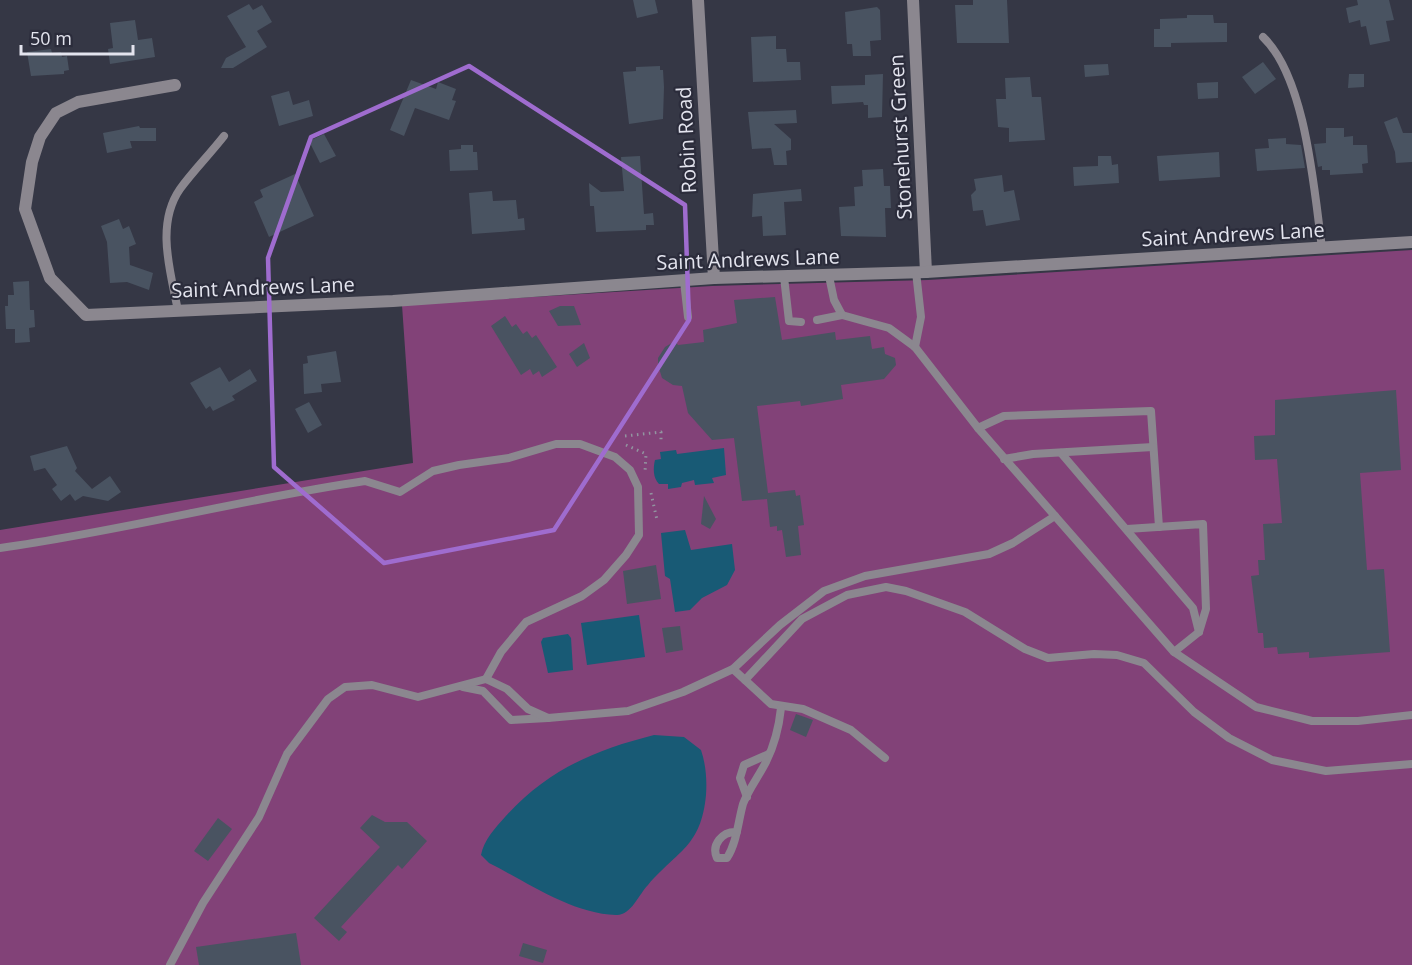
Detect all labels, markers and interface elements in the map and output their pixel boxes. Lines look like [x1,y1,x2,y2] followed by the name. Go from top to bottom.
[21,18,134,56] scale bar
[30,26,72,50] text: 50 m
[882,54,918,220] street label: Stonehurst Green
[670,86,702,194] street label: Robin Road
[1141,216,1325,252] street label: Saint Andrews Lane
[656,242,840,276] street label: Saint Andrews Lane
[171,270,355,304] street label: Saint Andrews Lane

